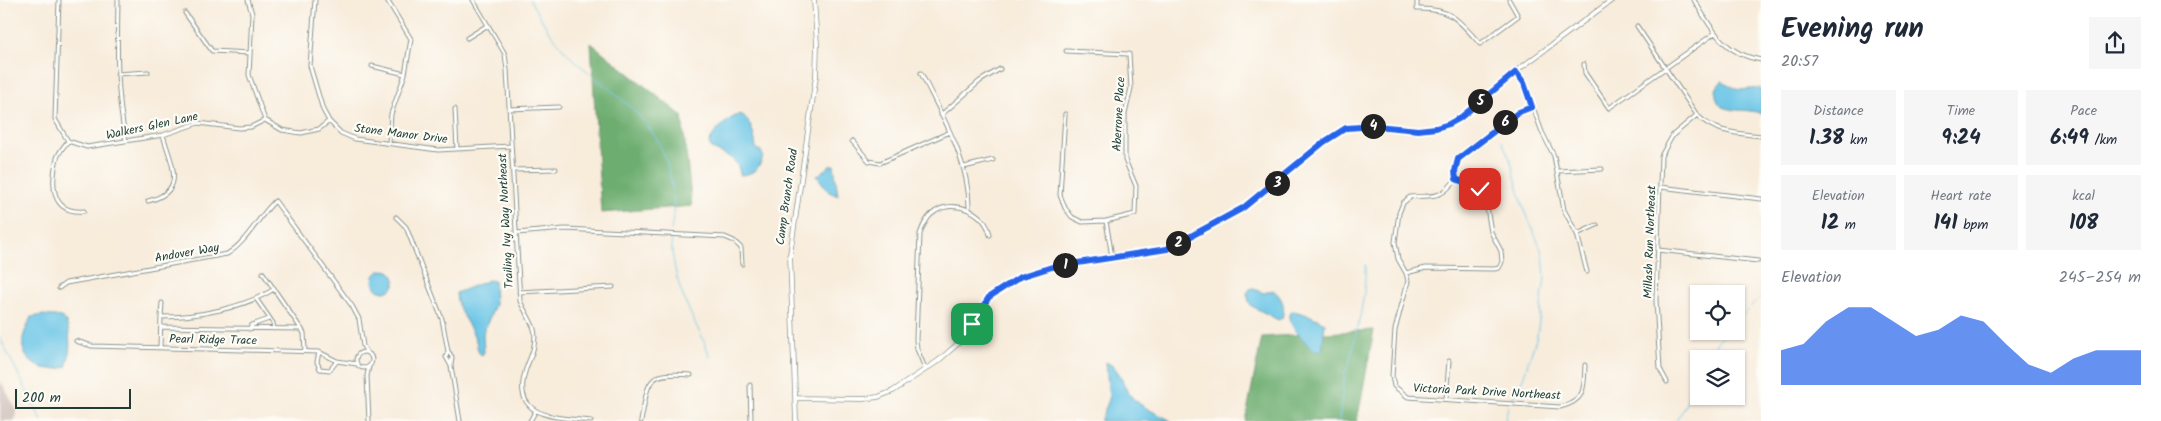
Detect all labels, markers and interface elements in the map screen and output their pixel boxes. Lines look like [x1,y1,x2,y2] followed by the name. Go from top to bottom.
[1781,7,1924,52] text: Evening run
[2089,17,2141,69] button: share
[1781,49,1818,74] text: 20:57
[1108,76,1130,152] street label: Aberrone Place
[1468,88,1492,114] pin: 5
[1477,90,1484,112] text: 5
[1813,100,1863,122] text: Distance
[1947,100,1975,122] text: Time
[2070,100,2097,122] text: Pace
[104,107,200,145] street label: Walkers Glen Lane
[1492,110,1518,134] pin: 6
[1502,111,1509,133] text: 6
[1360,114,1386,138] pin: 4
[1370,115,1377,137] text: 4
[353,119,449,149] street label: Stone Manor Drive
[1809,122,1844,155] text: 1.38
[1941,122,1981,155] text: 9:24
[2050,122,2089,155] text: 6:49
[1844,129,1868,151] text: km
[2089,129,2117,151] text: /km
[771,147,803,246] street label: Camp Branch Road
[493,152,519,289] street label: Trailing Ivy Way Northeast
[1459,168,1501,210] pin
[1264,170,1290,196] pin: 3
[1274,172,1281,194] text: 3
[1466,175,1494,203] icon: check
[1639,185,1661,299] street label: Millash Run Northeast
[1812,185,1865,207] text: Elevation
[1931,185,1991,207] text: Heart rate
[2072,185,2095,207] text: kcal
[1821,207,1839,240] text: 12
[1934,207,1958,240] text: 141
[2069,207,2098,240] text: 108
[1839,214,1856,236] text: m
[1958,214,1988,236] text: bpm
[1166,230,1190,256] pin: 2
[1174,232,1183,254] text: 2
[153,238,221,268] street label: Andover Way
[1052,252,1078,278] pin: 1
[1063,254,1068,276] text: 1
[1781,265,1842,290] text: Elevation
[2059,265,2141,290] text: 245–254 m
[1690,285,1745,405] map controls
[1690,285,1745,340] button: locate
[951,303,993,345] pin
[958,310,986,338] icon: arrive
[169,330,258,350] street label: Pearl Ridge Trace
[1690,350,1745,405] button: layers
[1413,379,1562,405] street label: Victoria Park Drive Northeast
[15,386,131,409] scale bar
[22,387,61,409] text: 200 m

